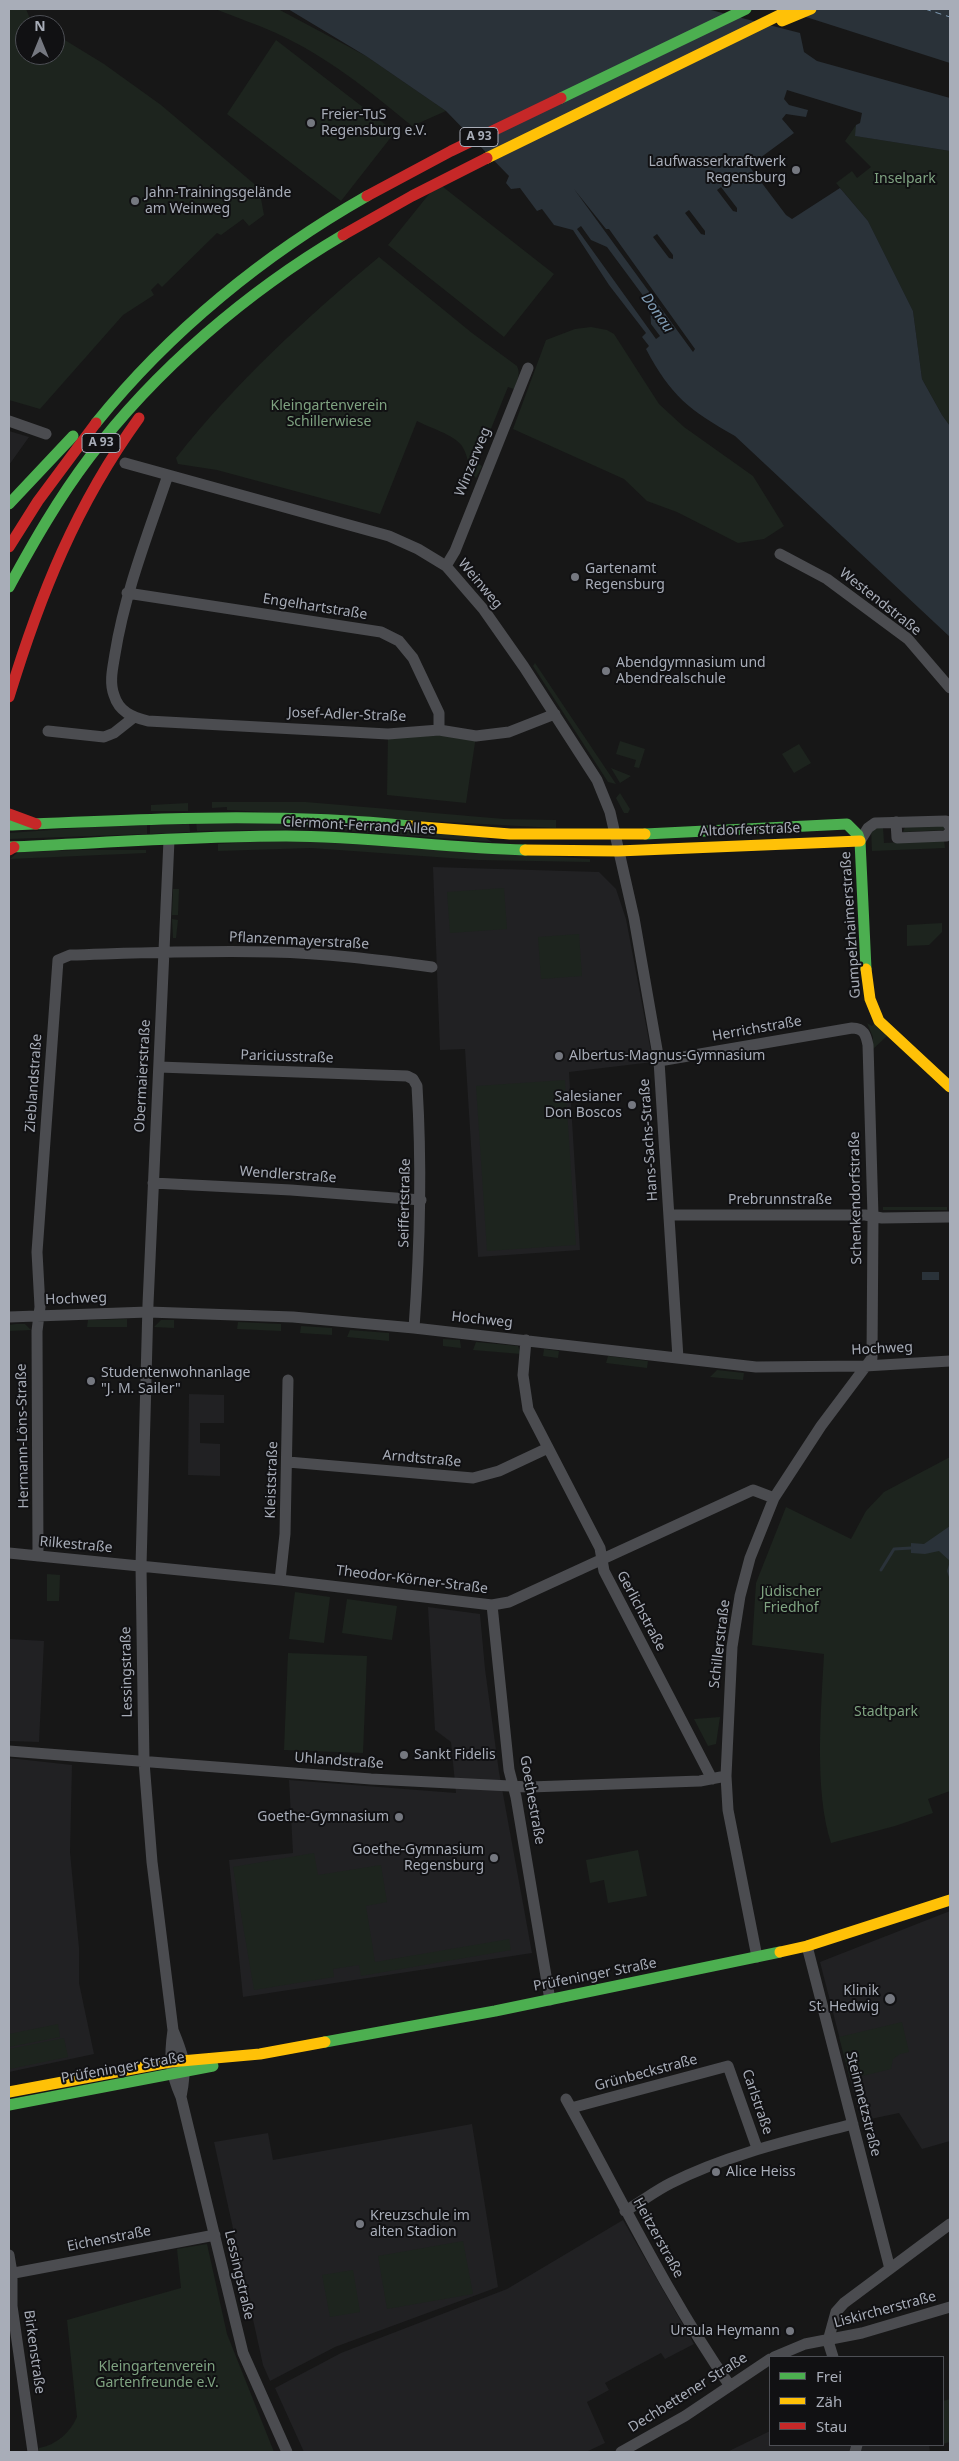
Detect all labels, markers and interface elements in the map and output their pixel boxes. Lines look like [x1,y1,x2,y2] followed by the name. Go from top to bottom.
[15,15,65,65] north arrow
[34,16,46,35] text: N
[321,107,427,140] place label: Freier-TuS Regensburg e.V.
[305,117,317,129] marker: Freier-TuS Regensburg e.V.
[460,128,498,146] road number: A 93
[649,154,786,186] place label: Laufwasserkraftwerk Regensburg
[790,164,802,176] marker: Laufwasserkraftwerk Regensburg
[874,171,936,187] park label: Inselpark
[145,185,291,218] place label: Jahn-Trainingsgelände am Weinweg
[129,195,141,207] marker: Jahn-Trainingsgelände am Weinweg
[637,290,677,336] water label: Donau
[271,398,387,431] park label: Kleingartenverein Schillerwiese
[452,425,494,499] street label: Winzerweg
[82,433,120,452] road number: A 93
[454,555,506,613] street label: Weinweg
[585,561,665,594] place label: Gartenamt Regensburg
[836,565,924,639] street label: Westendstraße
[569,571,581,583] marker: Gartenamt Regensburg
[261,590,369,624] street label: Engelhartstraße
[616,655,766,688] place label: Abendgymnasium und Abendrealschule
[600,665,612,677] marker: Abendgymnasium und Abendrealschule
[288,705,406,725] street label: Josef-Adler-Straße
[282,814,436,838] street label: Clermont-Ferrand-Allee
[699,820,801,840] street label: Altdorferstraße
[837,851,865,999] street label: Gumpelzhaimerstraße
[229,929,369,953] street label: Pflanzenmayerstraße
[711,1013,803,1045] street label: Herrichstraße
[132,1019,154,1133] street label: Obermaierstraße
[22,1033,46,1133] street label: Zieblandstraße
[240,1047,334,1067] street label: Pariciusstraße
[569,1048,765,1064] place label: Albertus-Magnus-Gymnasium
[553,1050,565,1062] marker: Albertus-Magnus-Gymnasium
[636,1078,662,1202] street label: Hans-Sachs-Straße
[545,1089,622,1122] place label: Salesianer Don Boscos
[626,1099,638,1111] marker: Salesianer Don Boscos
[846,1131,866,1265] street label: Schenkendorfstraße
[396,1158,414,1248] street label: Seiffertstraße
[239,1163,337,1187] street label: Wendlerstraße
[728,1192,832,1208] street label: Prebrunnstraße
[45,1290,107,1308] street label: Hochweg
[450,1308,514,1332] street label: Hochweg
[851,1339,913,1359] street label: Hochweg
[13,1363,33,1509] street label: Hermann-Löns-Straße
[101,1365,250,1398] place label: Studentenwohnanlage "J. M. Sailer"
[85,1375,97,1387] marker: Studentenwohnanlage "J. M. Sailer"
[262,1441,282,1519] street label: Kleiststraße
[382,1447,462,1471] street label: Arndtstraße
[39,1533,113,1557] street label: Rilkestraße
[335,1562,489,1598] street label: Theodor-Körner-Straße
[613,1568,669,1654] street label: Gerlichstraße
[761,1584,821,1616] park label: Jüdischer Friedhof
[706,1599,734,1689] street label: Schillerstraße
[118,1626,136,1718] street label: Lessingstraße
[854,1704,918,1720] park label: Stadtpark
[414,1747,496,1763] place label: Sankt Fidelis
[398,1749,410,1761] marker: Sankt Fidelis
[294,1750,384,1772] street label: Uhlandstraße
[516,1754,548,1846] street label: Goethestraße
[257,1809,389,1825] place label: Goethe-Gymnasium
[393,1811,405,1823] marker: Goethe-Gymnasium
[352,1842,484,1874] place label: Goethe-Gymnasium Regensburg
[488,1852,500,1864] marker: Goethe-Gymnasium Regensburg
[532,1955,658,1995] street label: Prüfeninger Straße
[809,1983,879,2015] place label: Klinik St. Hedwig
[883,1992,897,2006] marker: Klinik St. Hedwig
[60,2049,186,2087] street label: Prüfeninger Straße
[842,2050,884,2158] street label: Steinmetzstraße
[593,2051,699,2095] street label: Grünbeckstraße
[738,2067,776,2137] street label: Carlstraße
[726,2164,796,2180] place label: Alice Heiss
[710,2166,722,2178] marker: Alice Heiss
[629,2195,687,2281] street label: Heitzerstraße
[370,2208,470,2240] place label: Kreuzschule im alten Stadion
[354,2218,366,2230] marker: Kreuzschule im alten Stadion
[66,2223,152,2255] street label: Eichenstraße
[221,2229,257,2321] street label: Lessingstraße
[832,2288,938,2332] street label: Liskircherstraße
[20,2309,48,2395] street label: Birkenstraße
[670,2323,780,2339] place label: Ursula Heymann
[784,2325,796,2337] marker: Ursula Heymann
[626,2350,750,2436] street label: Dechbettener Straße
[769,2356,944,2446] legend
[95,2359,219,2392] park label: Kleingartenverein Gartenfreunde e.V.
[816,2366,842,2386] text: Frei
[816,2391,842,2411] text: Zäh
[816,2416,847,2436] text: Stau

